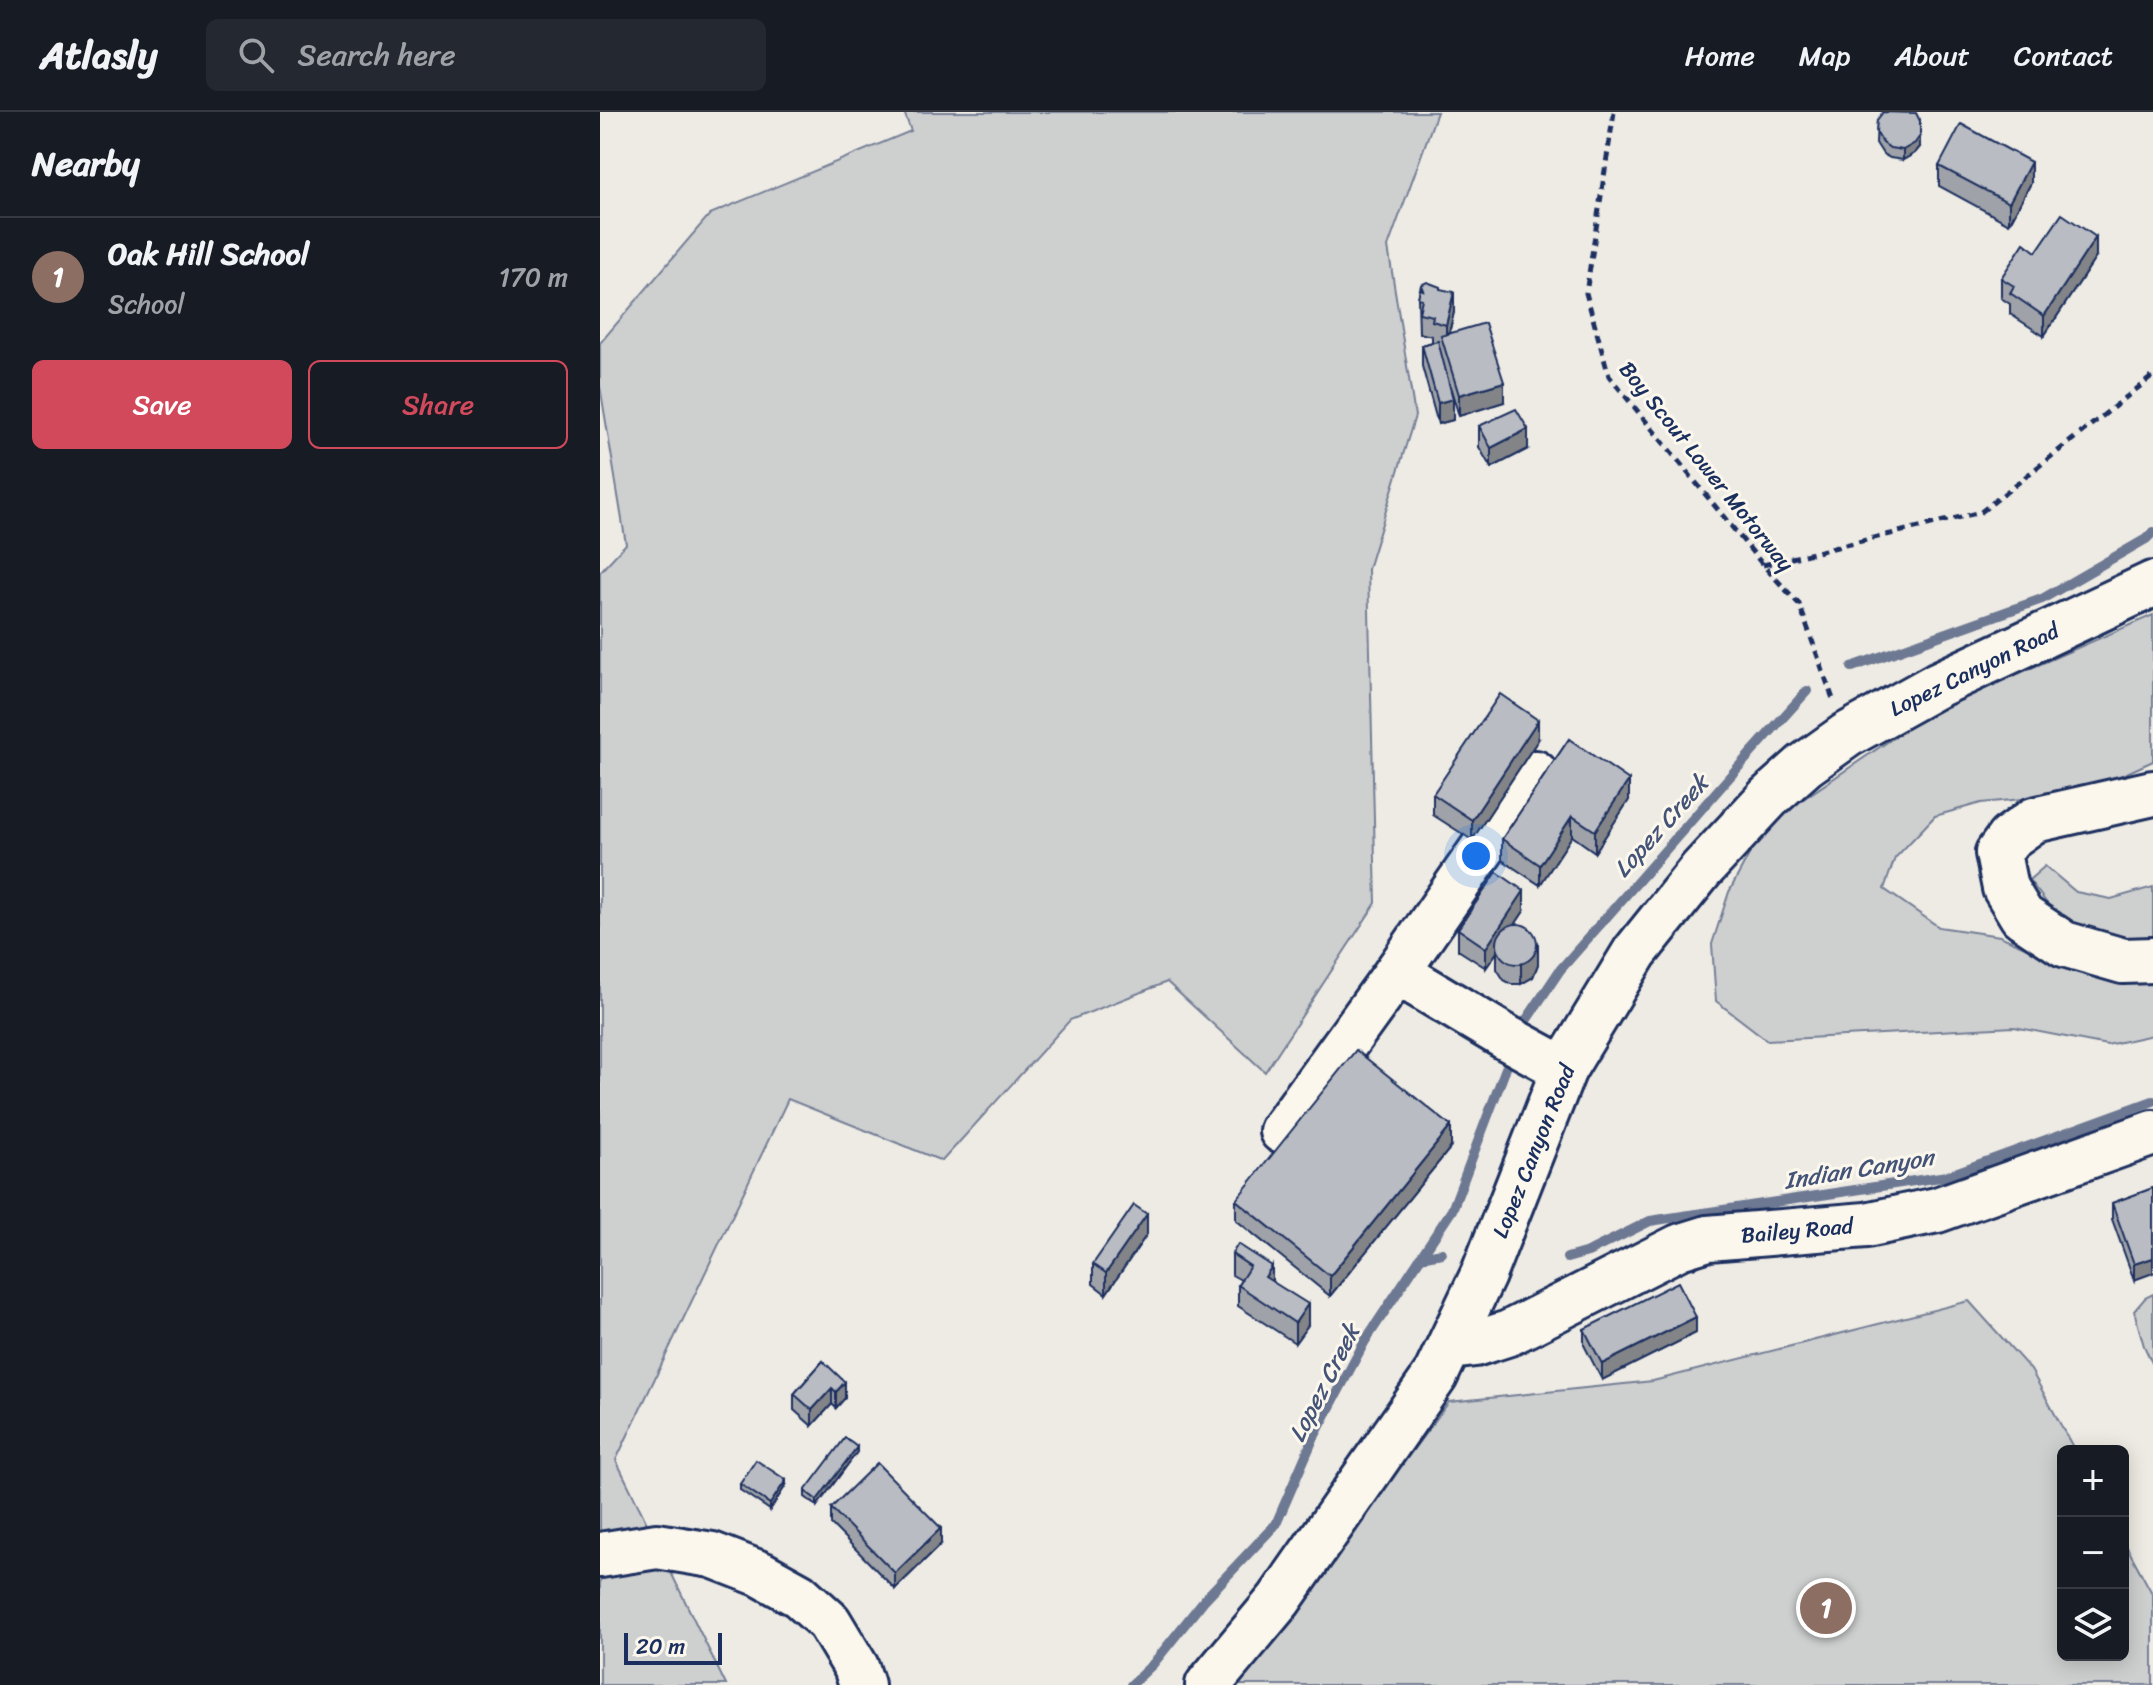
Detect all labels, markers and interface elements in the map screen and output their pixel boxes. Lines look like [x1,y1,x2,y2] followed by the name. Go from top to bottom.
[206,19,766,91] search box
[40,22,158,89] text: Atlasly
[298,28,456,82] text: Search here
[1685,31,1755,80] text: Home
[1799,31,1850,80] text: Map
[1894,31,1970,80] text: About
[2014,31,2113,80] text: Contact
[234,33,278,77] icon: search
[32,134,140,194] text: Nearby
[108,227,309,281] text: Oak Hill School
[52,254,64,300] text: 1
[499,254,568,300] text: 170 m
[108,281,185,327] text: School
[1609,352,1805,581] street label: Boy Scout Lower Motorway
[32,360,292,449] button: Save
[308,360,568,449] button: Share
[1883,611,2067,727] street label: Lopez Canyon Road
[1603,762,1721,887] water label: Lopez Creek
[1456,836,1496,876] your location
[1481,1057,1587,1244] street label: Lopez Canyon Road
[1780,1136,1940,1202] water label: Indian Canyon
[1739,1206,1856,1255] street label: Bailey Road
[1276,1314,1373,1449] water label: Lopez Creek
[2057,1445,2129,1661] map controls
[2057,1445,2129,1517] button: +
[2057,1517,2129,1589] button: −
[1800,1578,1852,1638] pin: 1
[2057,1589,2129,1661] button: layers
[636,1627,685,1666] text: 20 m
[624,1629,722,1665] scale bar

